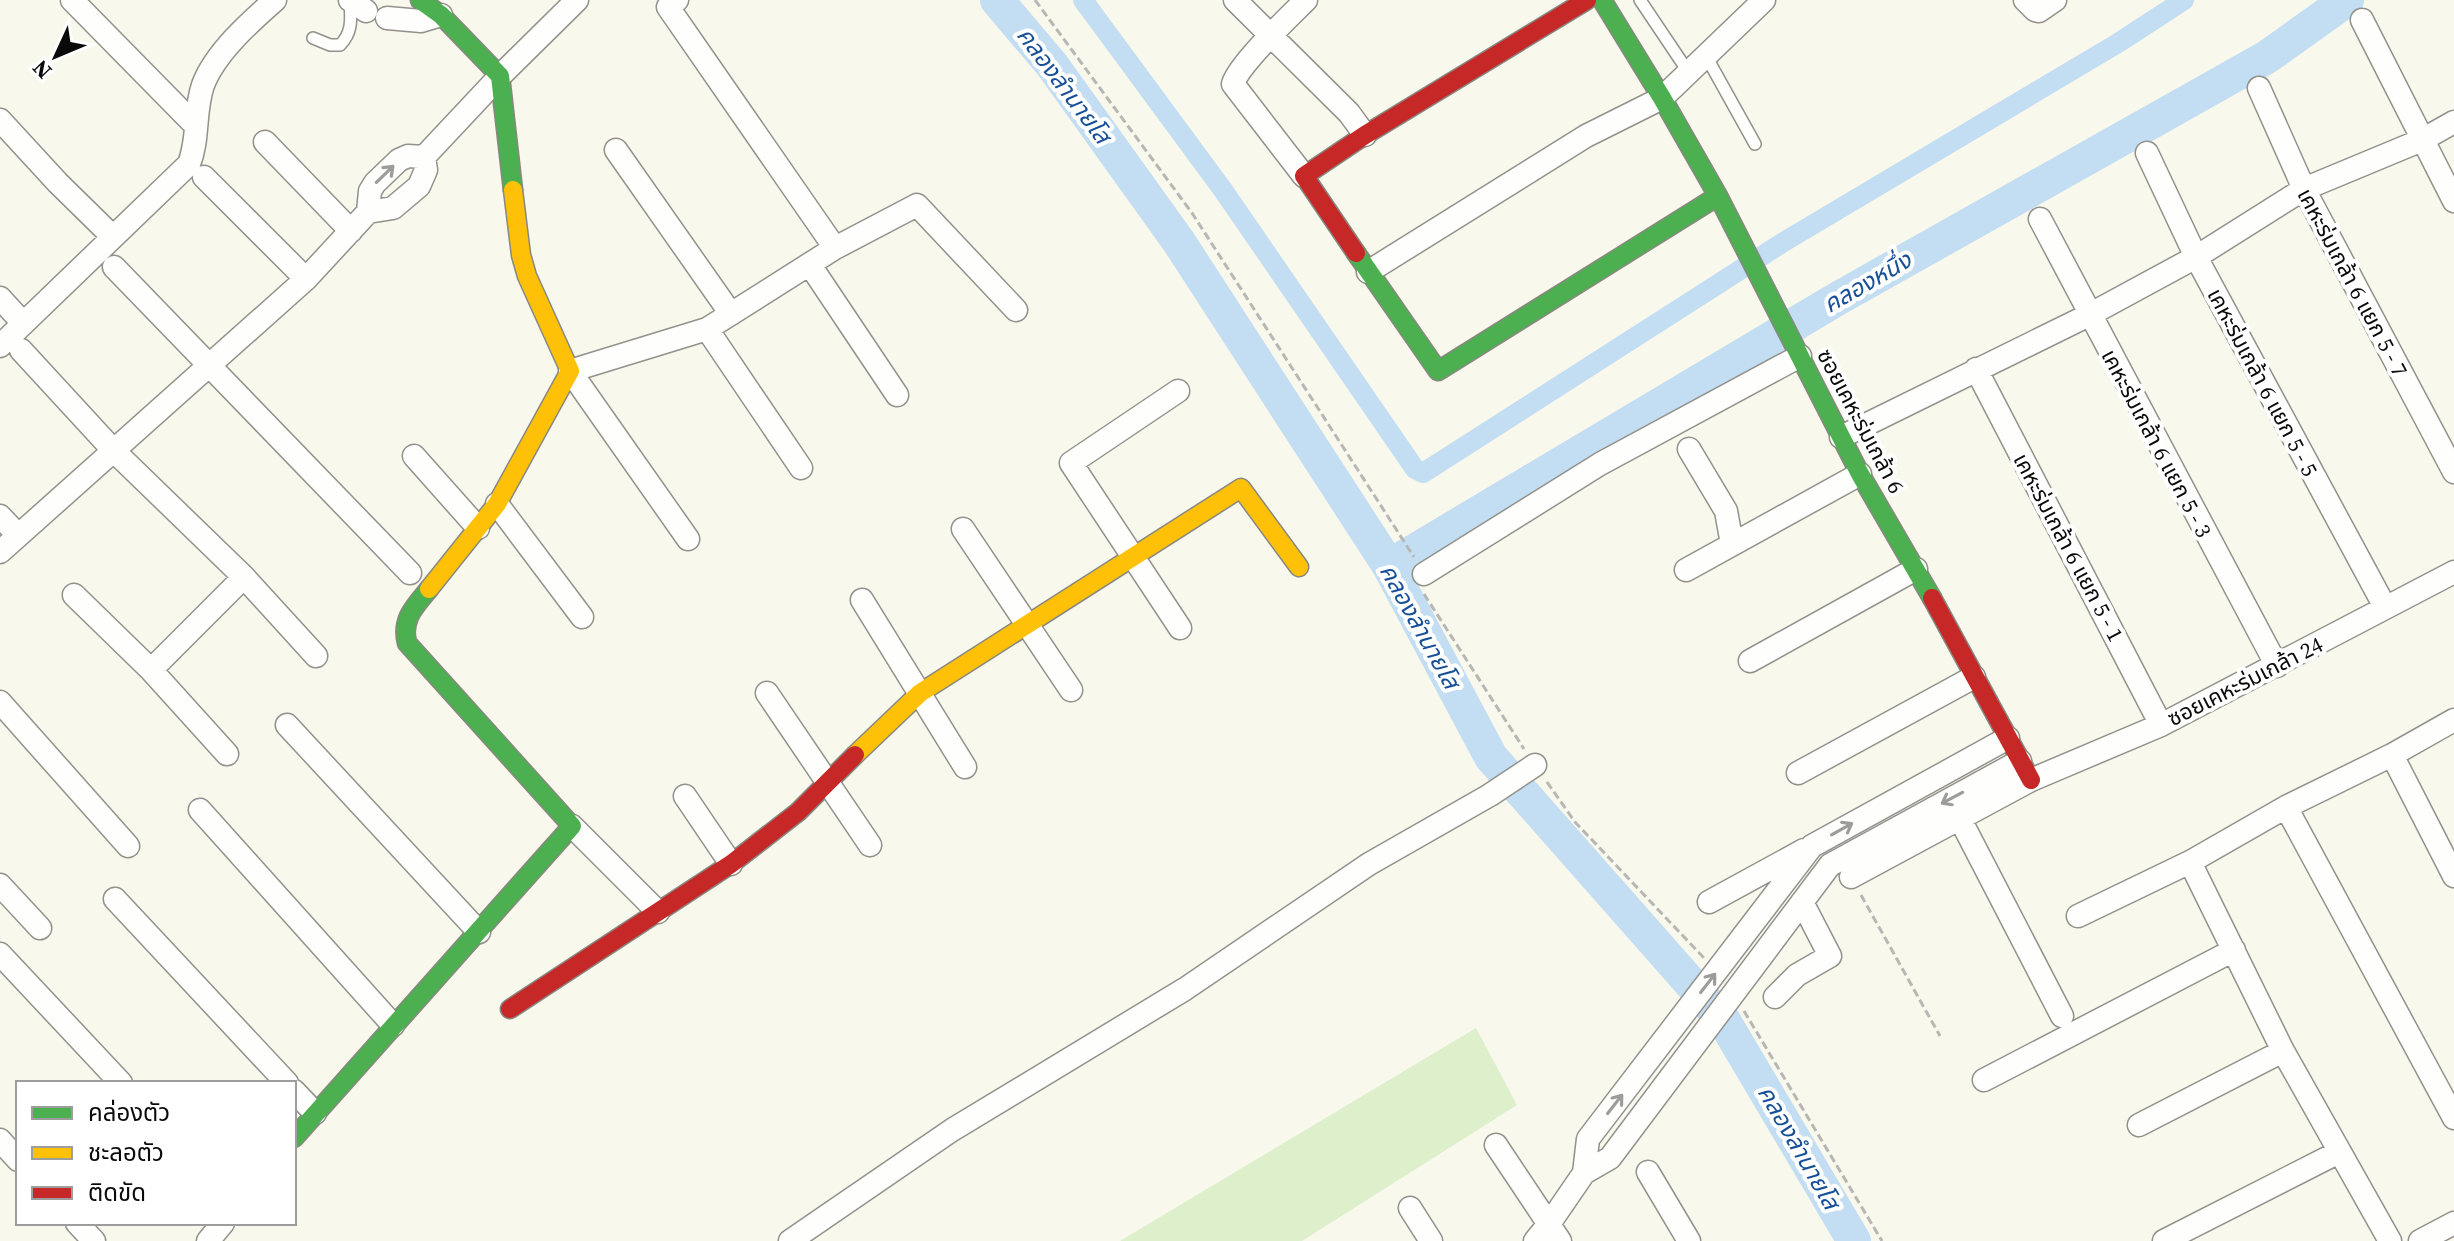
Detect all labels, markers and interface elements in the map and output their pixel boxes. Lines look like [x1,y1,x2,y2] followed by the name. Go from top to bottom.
[16,16,96,96] north arrow
[1009,20,1121,153] water label: คลองลำนายโส
[25,54,58,86] text: N
[375,164,395,183] one-way arrow
[2291,183,2415,381] street label: เคหะร่มเกล้า 6 แยก 5 - 7
[1817,243,1918,320] water label: คลองหนึ่ง
[2201,283,2325,481] street label: เคหะร่มเกล้า 6 แยก 5 - 5
[1810,343,1912,499] street label: ซอยเคหะร่มเกล้า 6
[2095,344,2219,542] street label: เคหะร่มเกล้า 6 แยก 5 - 3
[2007,448,2131,646] street label: เคหะร่มเกล้า 6 แยก 5 - 1
[1372,558,1470,697] water label: คลองลำนายโส
[2162,629,2328,733] street label: ซอยเคหะร่มเกล้า 24
[1940,791,1964,807] one-way arrow
[1830,821,1853,837] one-way arrow
[1699,973,1717,994] one-way arrow
[1750,1079,1849,1218] water label: คลองลำนายโส
[16,1081,296,1225] legend
[1606,1094,1623,1115] one-way arrow
[88,1096,170,1129] text: คล่องตัว
[88,1136,164,1169] text: ชะลอตัว
[88,1176,146,1209] text: ติดขัด

